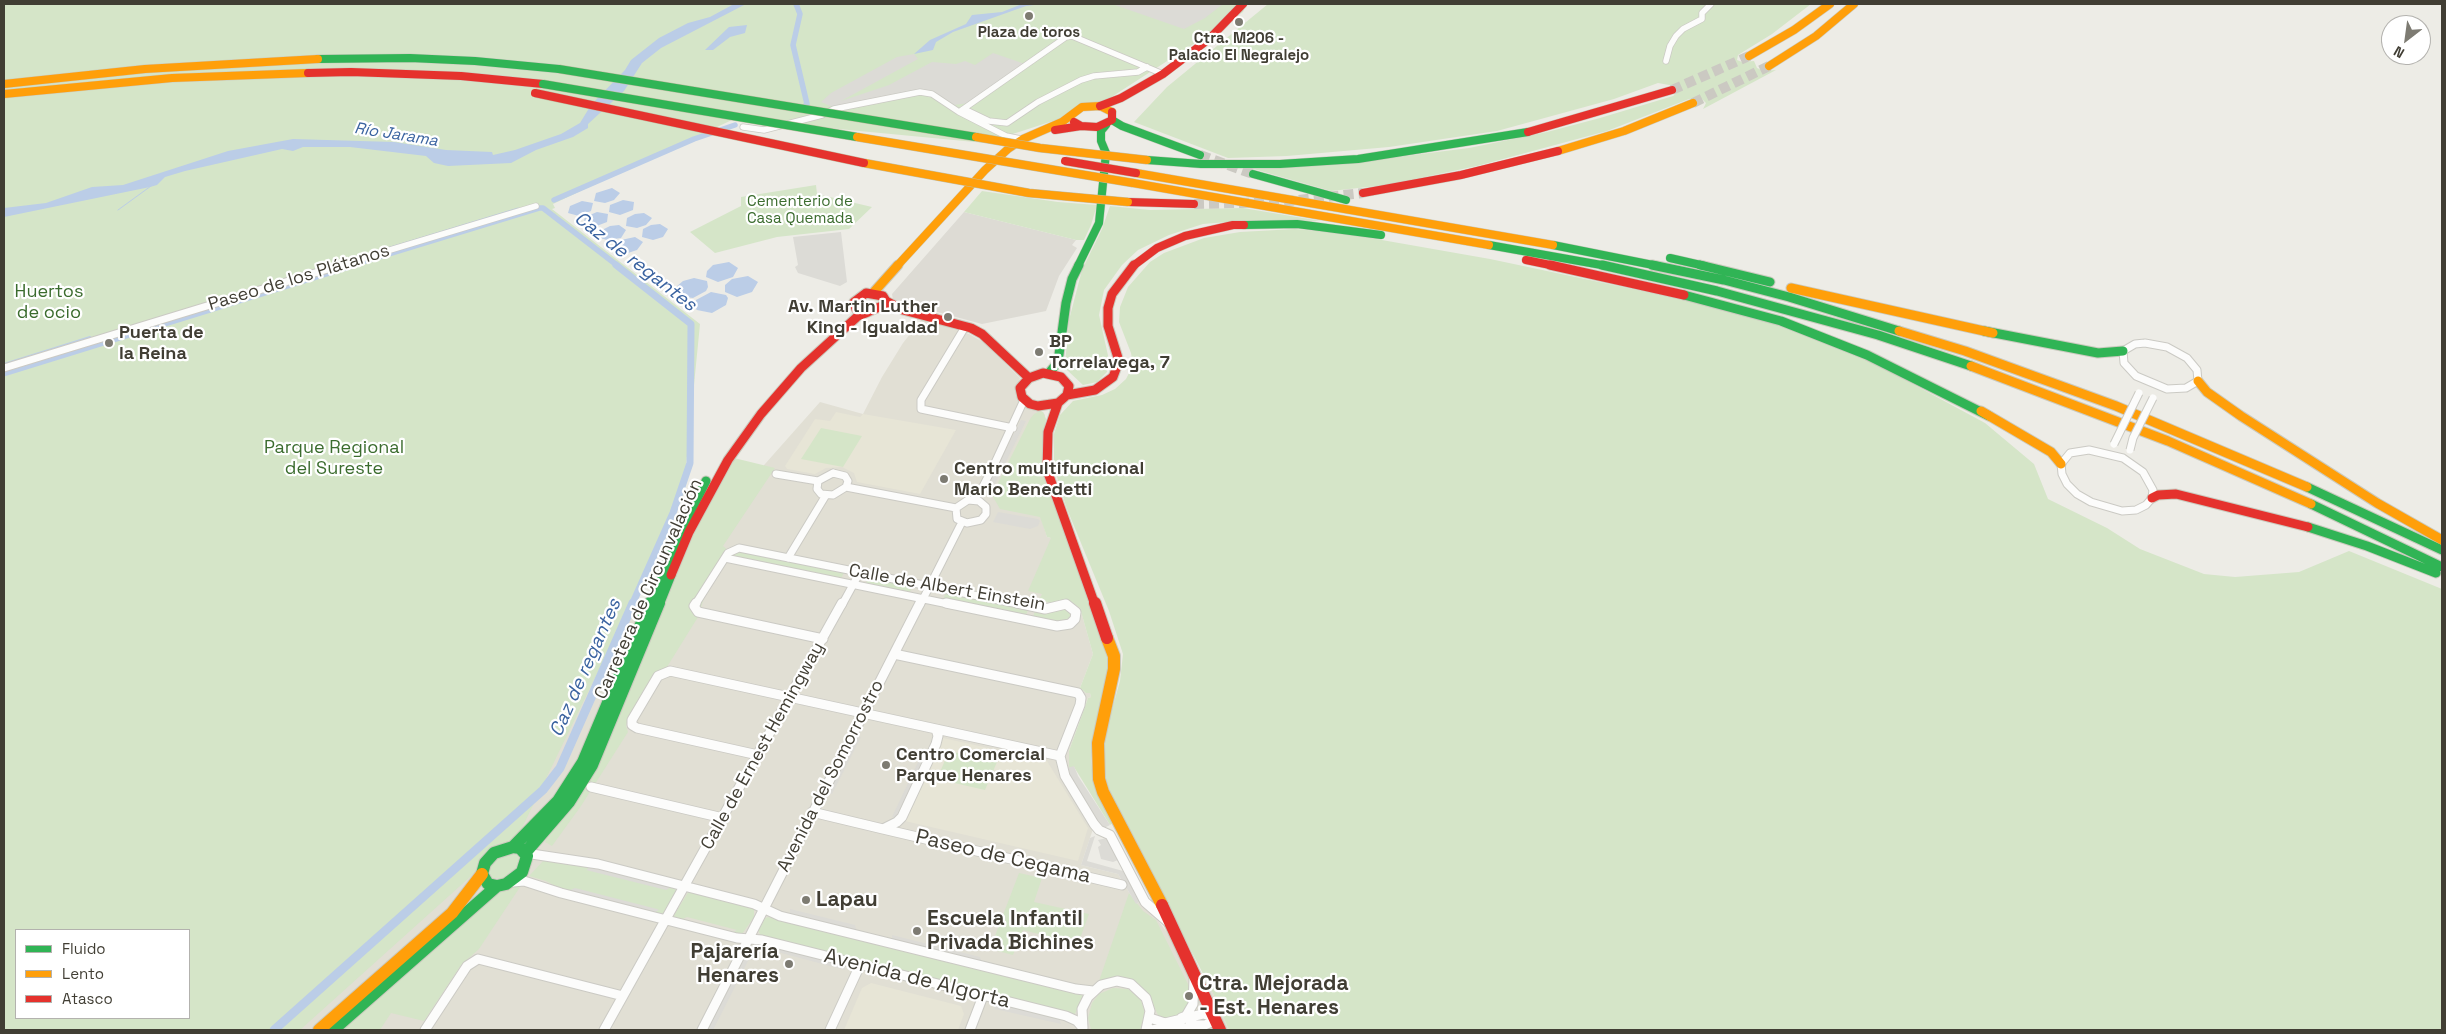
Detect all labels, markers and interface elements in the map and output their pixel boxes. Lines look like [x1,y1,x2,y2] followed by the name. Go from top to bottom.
[1023,10,1035,22] marker: Plaza de toros
[2381,15,2431,65] north arrow
[1233,16,1245,28] marker: Ctra. M206 - Palacio El Negralejo
[978,24,1080,42] place label: Plaza de toros
[1169,30,1309,65] place label: Ctra. M206 - Palacio El Negralejo
[2390,42,2408,62] text: N
[353,119,439,151] water label: Río Jarama
[747,193,853,228] park label: Cementerio de Casa Quemada
[569,207,701,317] water label: Caz de regantes
[206,240,392,316] street label: Paseo de los Plátanos
[15,281,83,324] park label: Huertos de ocio
[788,296,938,338] place label: Av. Martin Luther King - Igualdad
[942,311,954,323] marker: Av. Martin Luther King - Igualdad
[119,322,204,364] place label: Puerta de la Reina
[1049,331,1170,374] place label: BP Torrelavega, 7
[103,337,115,349] marker: Puerta de la Reina
[1033,346,1045,358] marker: BP Torrelavega, 7
[264,437,404,479] park label: Parque Regional del Sureste
[954,458,1144,500] place label: Centro multifuncional Mario Benedetti
[938,473,950,485] marker: Centro multifuncional Mario Benedetti
[591,475,707,703] street label: Carretera de Circunvalación
[847,560,1047,616] street label: Calle de Albert Einstein
[545,596,627,740] water label: Caz de regantes
[697,638,829,854] street label: Calle de Ernest Hemingway
[773,676,889,876] street label: Avenida del Somorrostro
[896,744,1045,786] place label: Centro Comercial Parque Henares
[880,759,892,771] marker: Centro Comercial Parque Henares
[913,825,1093,889] street label: Paseo de Cegama
[816,887,878,913] place label: Lapau
[800,894,812,906] marker: Lapau
[927,906,1094,956] place label: Escuela Infantil Privada Bichines
[911,925,923,937] marker: Escuela Infantil Privada Bichines
[15,929,190,1019] legend
[62,939,106,958] text: Fluido
[691,939,779,989] place label: Pajarería Henares
[821,944,1013,1014] street label: Avenida de Algorta
[783,958,795,970] marker: Pajarería Henares
[62,964,104,983] text: Lento
[1199,971,1349,1021] place label: Ctra. Mejorada - Est. Henares
[62,989,113,1008] text: Atasco
[1183,990,1195,1002] marker: Ctra. Mejorada - Est. Henares

